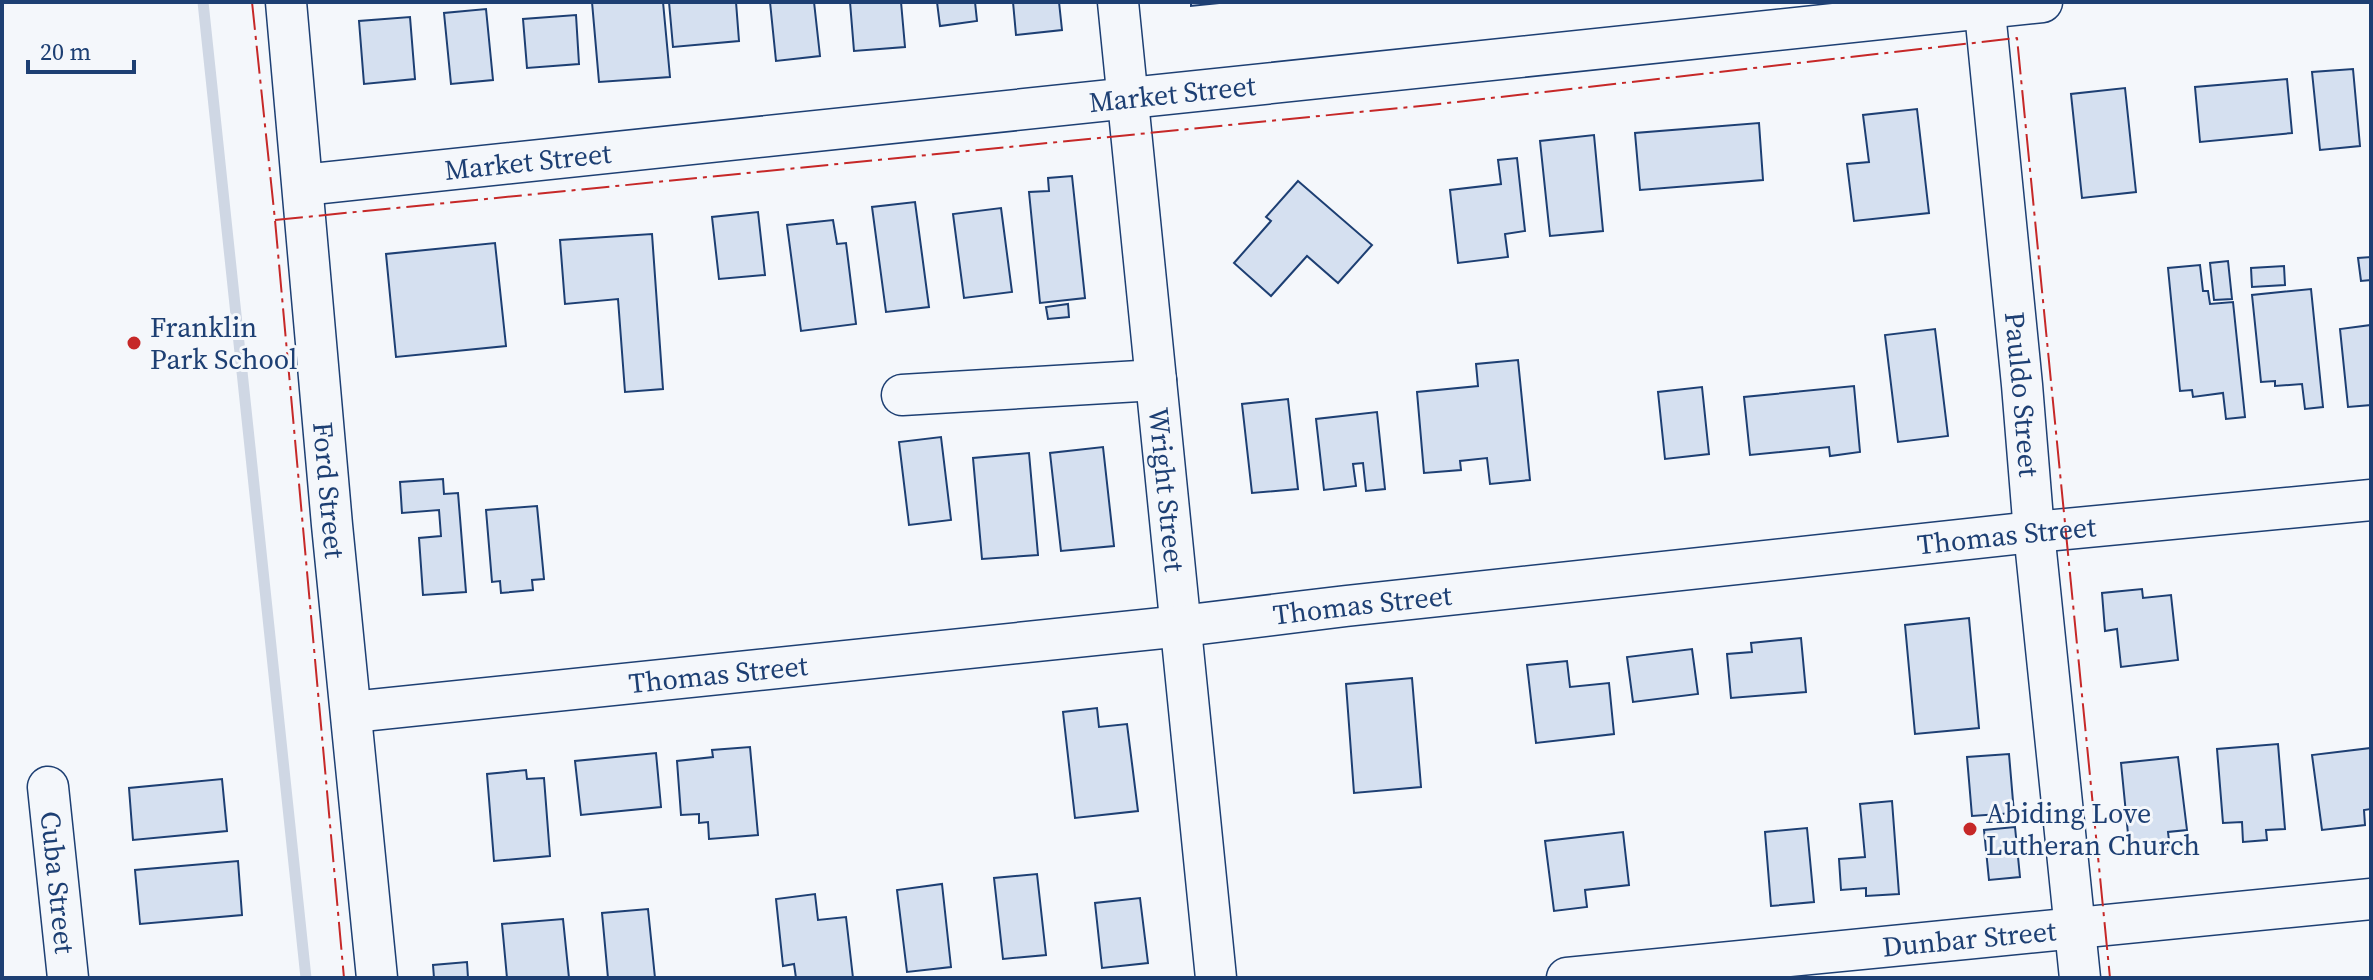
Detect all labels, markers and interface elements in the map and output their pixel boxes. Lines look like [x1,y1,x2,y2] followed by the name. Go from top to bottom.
[28,24,134,74] scale bar
[40,35,91,68] text: 20 m
[1087,66,1258,121] street label: Market Street
[442,134,614,189] street label: Market Street
[150,308,297,378] place label: Franklin Park School
[1996,310,2048,479] street label: Pauldo Street
[125,334,143,352] marker: Franklin Park School
[1140,406,1194,574] street label: Wright Street
[304,420,354,561] street label: Ford Street
[1915,507,2099,563] street label: Thomas Street
[1271,576,1455,634] street label: Thomas Street
[627,646,810,702] street label: Thomas Street
[1986,794,2200,864] place label: Abiding Love Lutheran Church
[32,809,84,957] street label: Cuba Street
[1961,820,1979,838] marker: Abiding Love Lutheran Church
[1881,911,2058,966] street label: Dunbar Street

